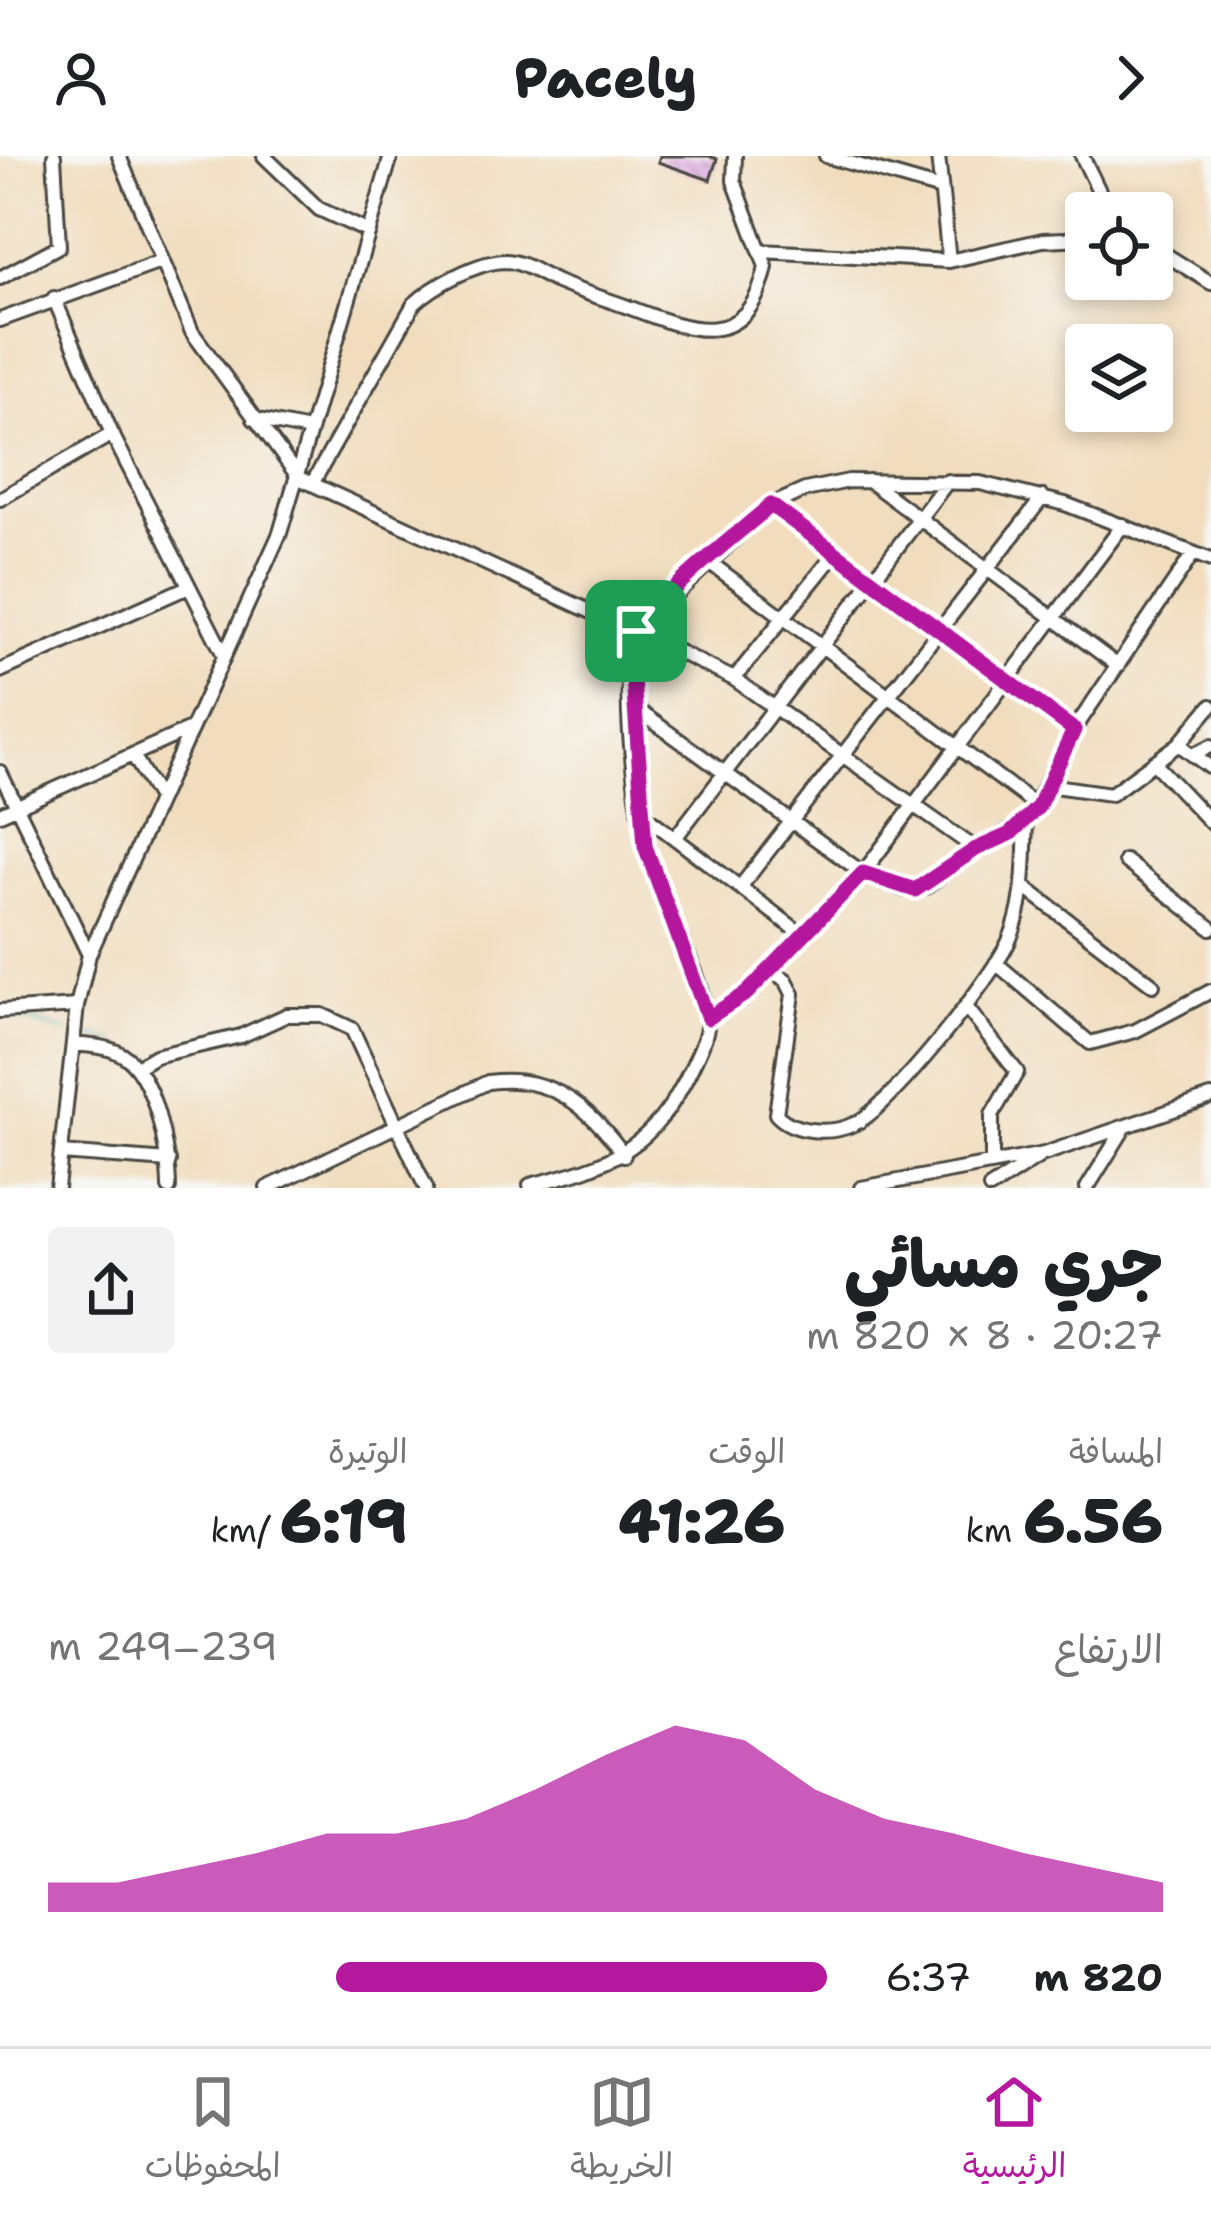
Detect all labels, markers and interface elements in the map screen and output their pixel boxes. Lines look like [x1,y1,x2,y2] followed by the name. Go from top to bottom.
[514,42,697,114] text: Pacely
[48,45,114,111] icon: person
[1097,45,1163,111] icon: forward
[1065,192,1173,432] map controls
[1065,192,1173,300] button: locate
[1065,324,1173,432] button: layers
[585,580,687,682] pin
[603,598,669,664] icon: arrive
[844,1220,1163,1308] text: جري مسائي
[48,1227,174,1353] button: share
[806,1309,1163,1361] text: 20:27 · 8 × 820 m
[328,1429,408,1474] text: الوتيرة
[708,1429,785,1474] text: الوقت
[1069,1429,1163,1474] text: المسافة
[280,1481,408,1561] text: 6:19
[619,1481,785,1561] text: 41:26
[1023,1481,1163,1561] text: 6.56
[210,1508,280,1553] text: /km
[965,1508,1023,1553] text: km
[48,1620,278,1672] text: 239–249 m
[1054,1623,1163,1675] text: الارتفاع
[885,1951,971,2003] text: 6:37
[1034,1951,1163,2003] text: 820 m
[145,2069,281,2195] tab: المحفوظات
[570,2069,673,2195] tab: الخريطة
[963,2069,1066,2195] tab: الرئيسية

